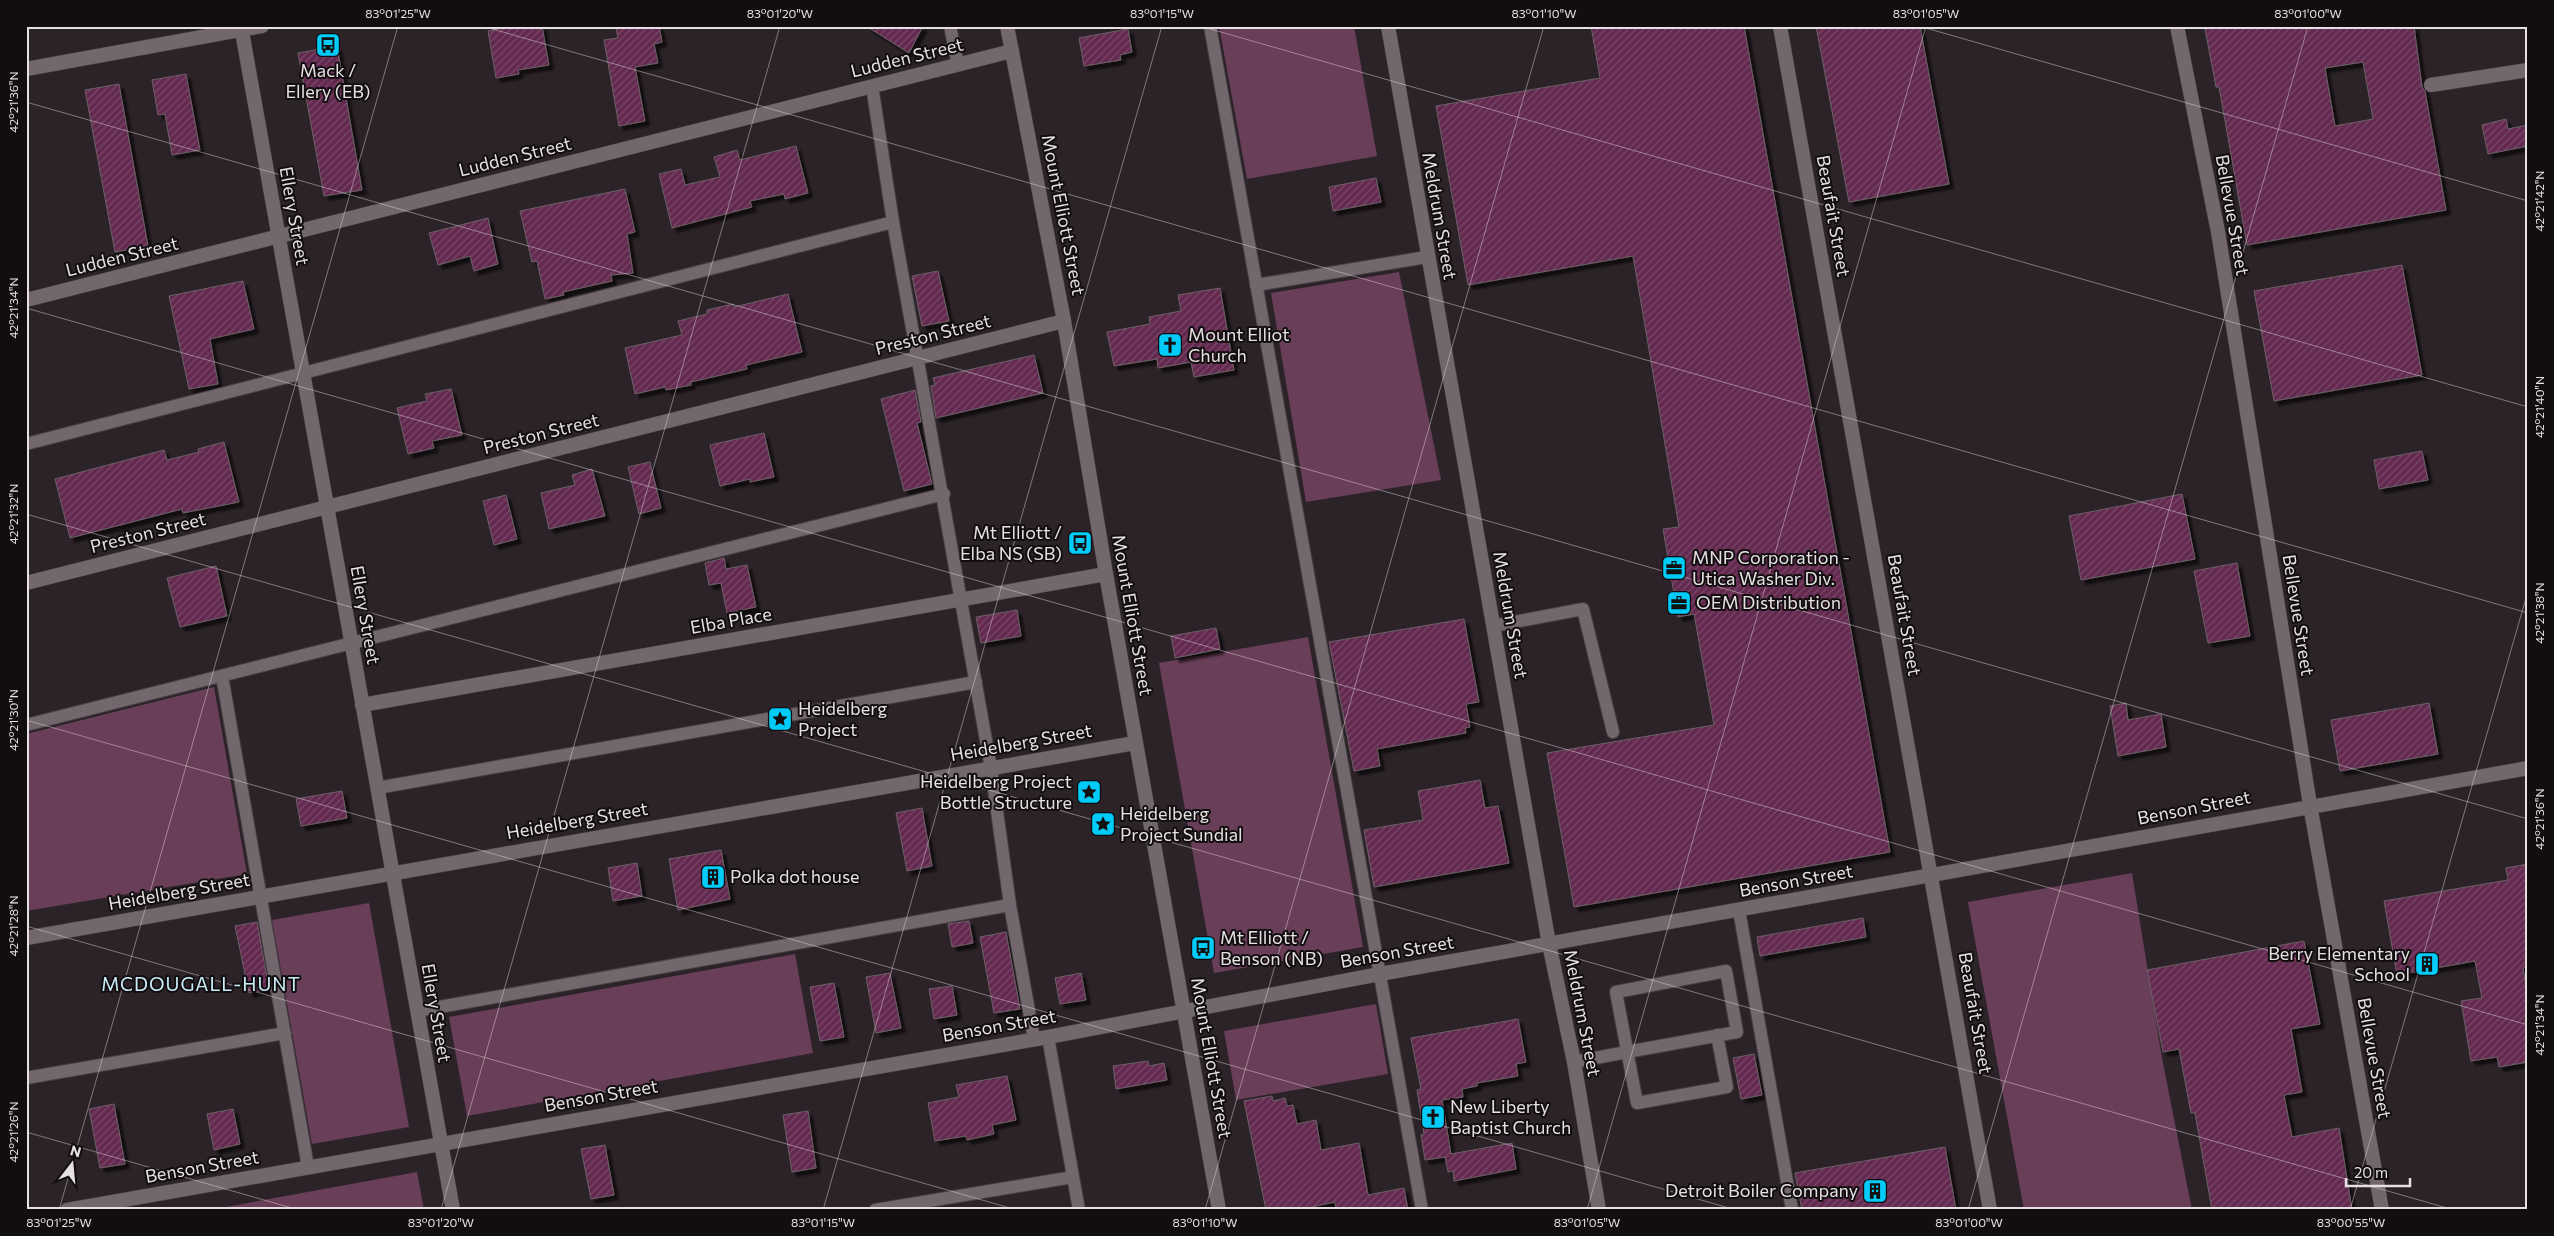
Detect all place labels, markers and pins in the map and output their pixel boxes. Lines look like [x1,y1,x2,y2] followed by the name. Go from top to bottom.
[315,32,341,58] bus stop icon: Mack / Ellery (EB)
[285,59,371,102] place label: Mack / Ellery (EB)
[1188,323,1290,366] place label: Mount Elliot Church
[1157,332,1183,358] church icon: Mount Elliot Church
[960,521,1062,564] place label: Mt Elliott / Elba NS (SB)
[1067,530,1093,556] bus stop icon: Mt Elliott / Elba NS (SB)
[1692,546,1850,589] place label: MNP Corporation - Utica Washer Div.
[1661,555,1687,581] office icon: MNP Corporation - Utica Washer Div.
[1666,590,1692,616] office icon: OEM Distribution
[1696,591,1841,613] place label: OEM Distribution
[798,697,887,740] place label: Heidelberg Project
[767,706,793,732] place icon: Heidelberg Project
[920,770,1072,813] place label: Heidelberg Project Bottle Structure
[1076,779,1102,805] place icon: Heidelberg Project Bottle Structure
[1120,802,1243,845] place label: Heidelberg Project Sundial
[1090,811,1116,837] place icon: Heidelberg Project Sundial
[700,864,726,890] building icon: Polka dot house
[730,865,860,887] place label: Polka dot house
[1220,926,1323,969] place label: Mt Elliott / Benson (NB)
[1190,935,1216,961] bus stop icon: Mt Elliott / Benson (NB)
[2268,942,2410,985] place label: Berry Elementary School
[2414,951,2440,977] building icon: Berry Elementary School
[1450,1095,1571,1138] place label: New Liberty Baptist Church
[1420,1104,1446,1130] church icon: New Liberty Baptist Church
[1862,1178,1888,1204] building icon: Detroit Boiler Company
[1665,1179,1858,1201] place label: Detroit Boiler Company

